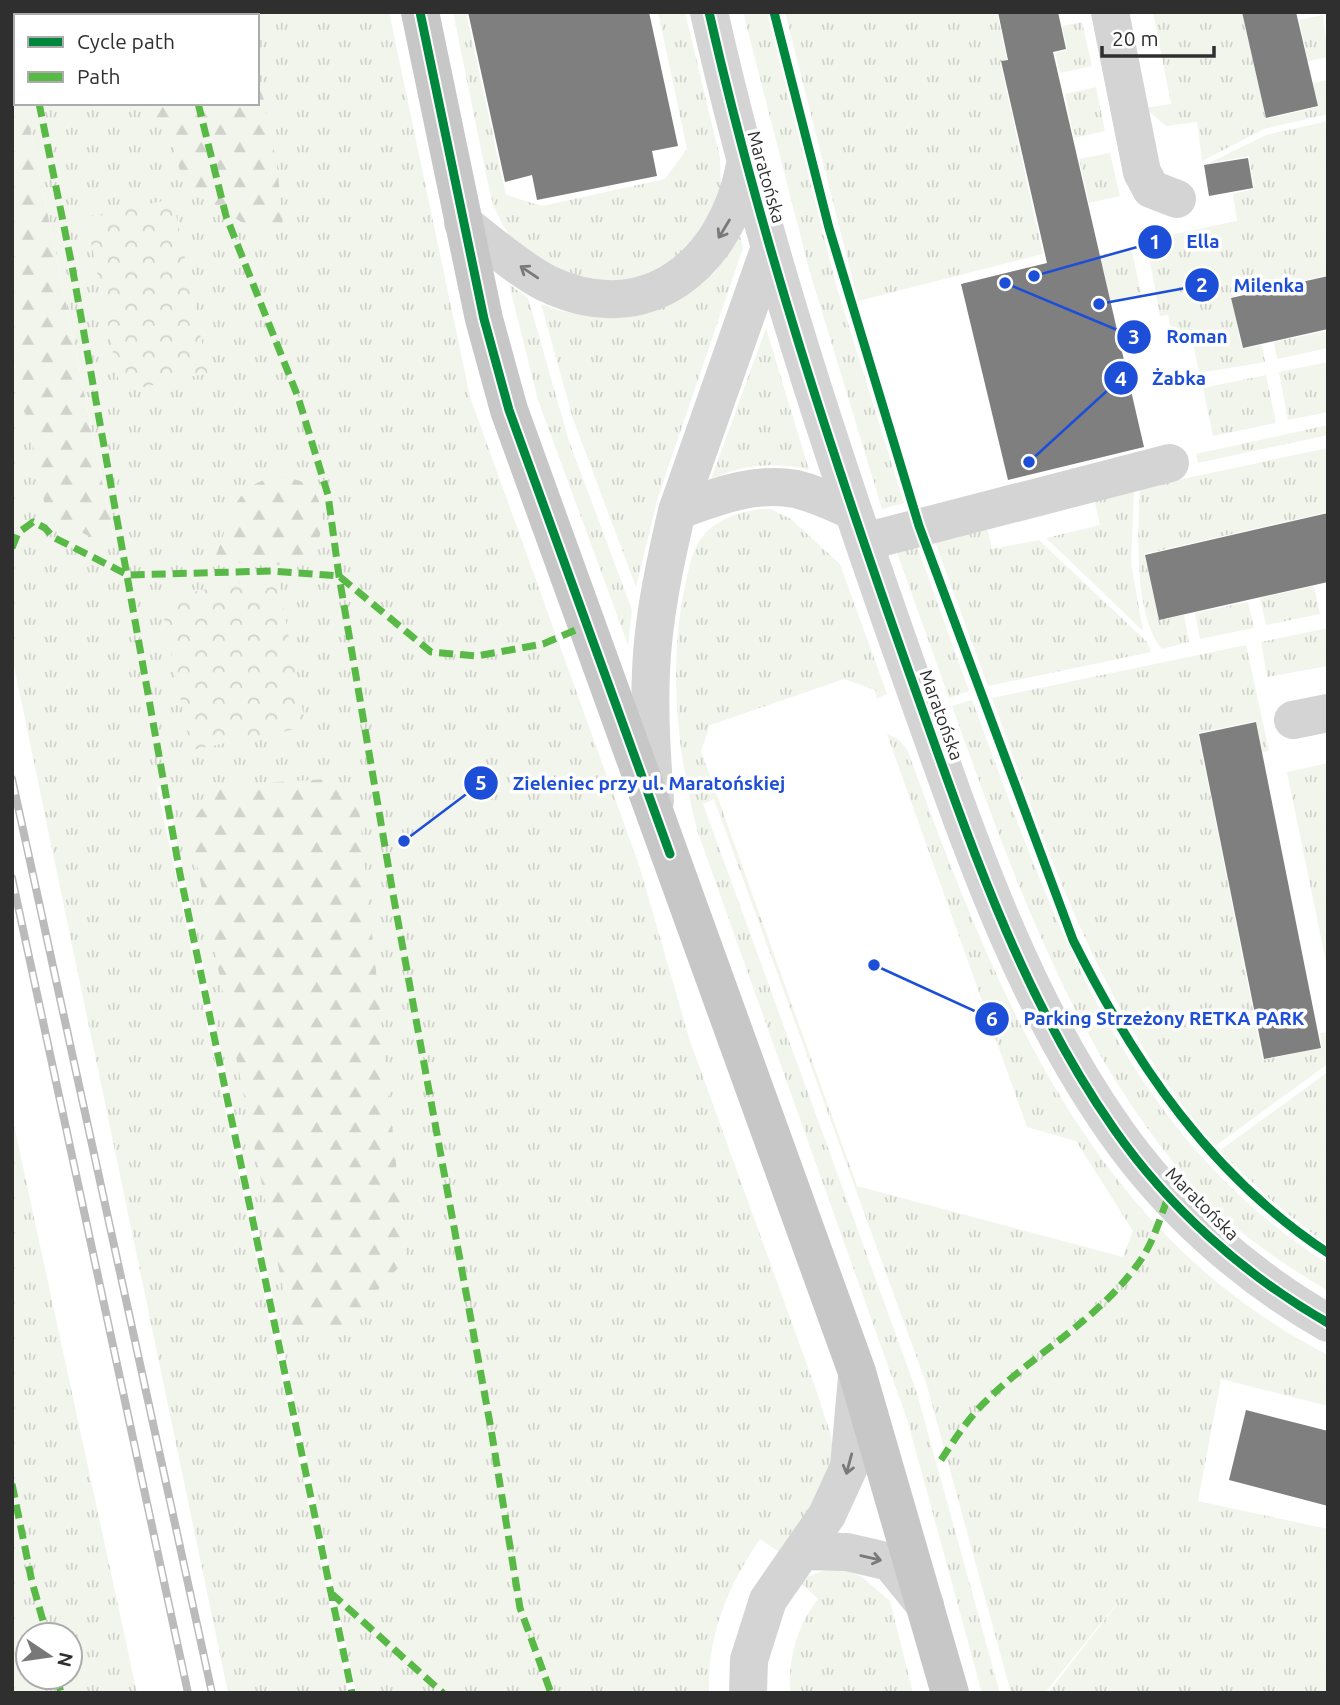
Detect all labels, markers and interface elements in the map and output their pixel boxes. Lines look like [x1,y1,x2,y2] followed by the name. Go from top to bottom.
[14,14,259,105] legend
[1102,14,1214,58] scale bar
[1112,26,1159,50] text: 20 m
[77,29,175,53] text: Cycle path
[77,64,120,88] text: Path
[744,128,790,225] street label: Maratońska
[717,218,731,238] one-way arrow
[1137,222,1234,262] callout: Ella
[1149,229,1161,253] text: 1
[1186,230,1220,252] text: Ella
[520,265,539,279] one-way arrow
[1185,265,1319,305] callout: Milenka
[1196,272,1208,296] text: 2
[1234,274,1304,296] text: Milenka
[1117,317,1241,357] callout: Roman
[1128,324,1140,348] text: 3
[1166,325,1228,347] text: Roman
[1103,358,1220,398] callout: Żabka
[1115,366,1127,390] text: 4
[1152,367,1206,389] text: Żabka
[916,667,968,763] street label: Maratońska
[463,763,799,803] callout: Zieleniec przy ul. Maratońskiej
[475,770,487,794] text: 5
[513,772,785,794] text: Zieleniec przy ul. Maratońskiej
[975,999,1319,1039] callout: Parking Strzeżony RETKA PARK
[986,1006,998,1030] text: 6
[1024,1007,1305,1029] text: Parking Strzeżony RETKA PARK
[1162,1163,1243,1244] street label: Maratońska
[842,1452,855,1474] one-way arrow
[859,1551,882,1565] one-way arrow
[14,1621,84,1691] north arrow
[53,1650,78,1669] text: N

